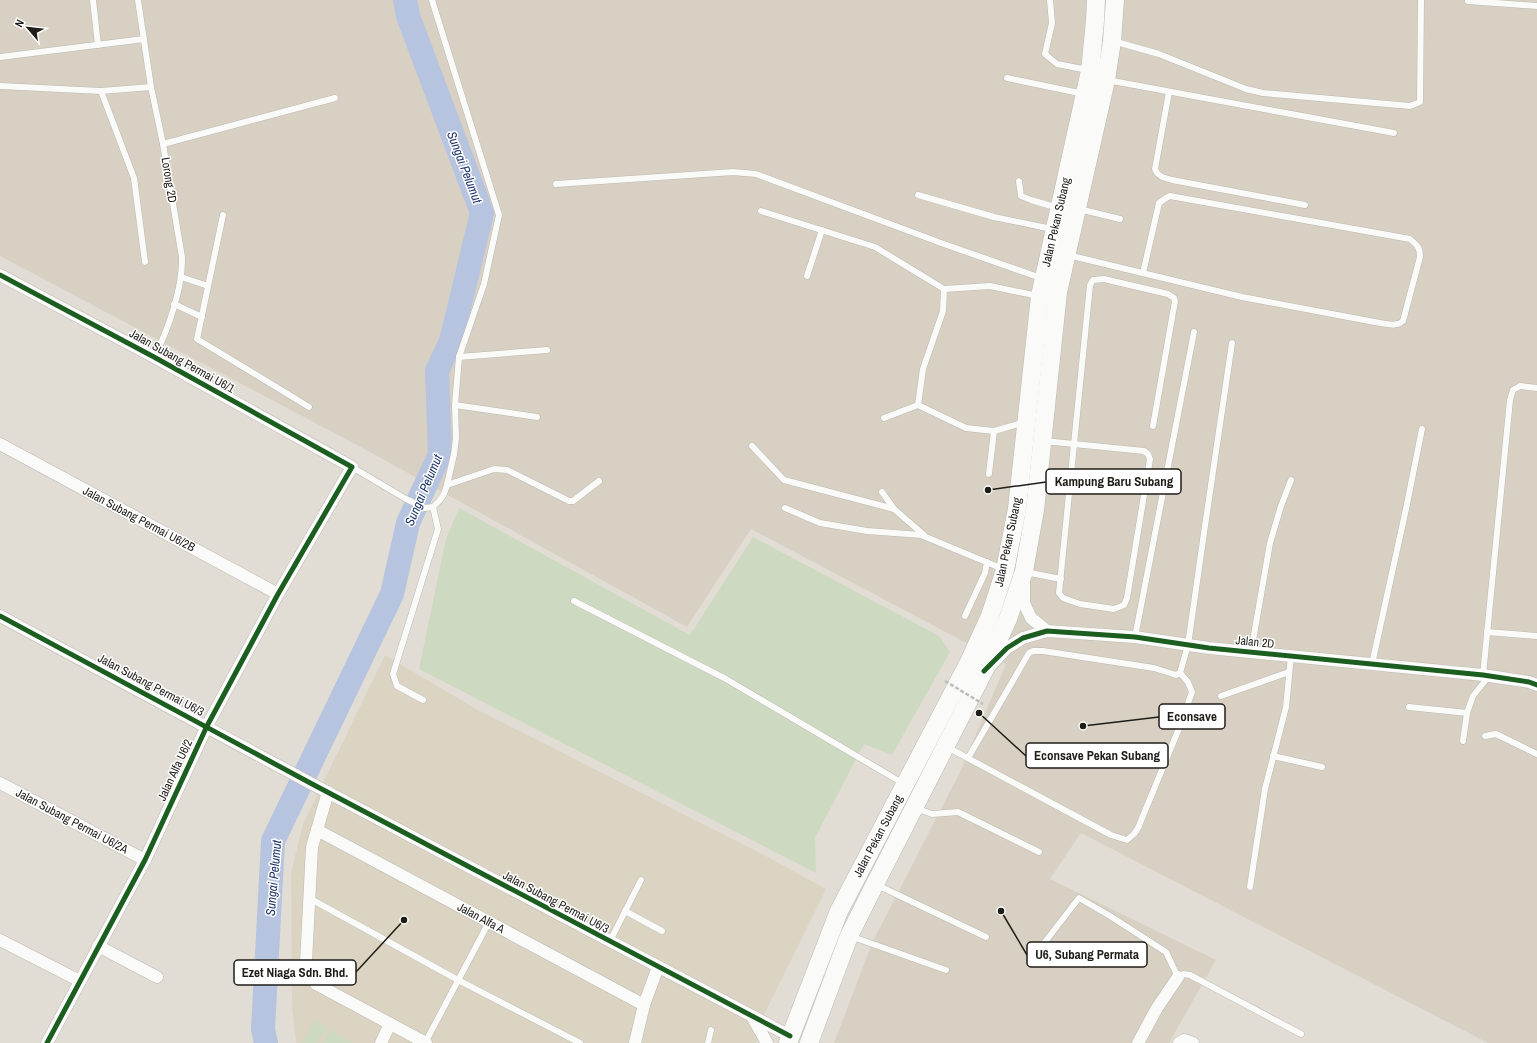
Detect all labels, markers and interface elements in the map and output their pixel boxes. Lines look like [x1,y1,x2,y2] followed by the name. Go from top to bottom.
[8,8,48,48] north arrow
[11,17,27,29] text: N
[443,129,486,207] water label: Sungai Pelumut
[158,156,180,204] street label: Lorong 2D
[1038,175,1074,268] street label: Jalan Pekan Subang
[126,325,238,397] street label: Jalan Subang Permai U6/1
[401,451,447,528] water label: Sungai Pelumut
[1046,469,1181,494] callout: Kampung Baru Subang
[1055,473,1174,490] text: Kampung Baru Subang
[80,483,198,556] street label: Jalan Subang Permai U6/2B
[991,495,1025,588] street label: Jalan Pekan Subang
[1235,632,1275,652] street label: Jalan 2D
[95,650,207,720] street label: Jalan Subang Permai U6/3
[1159,704,1225,729] callout: Econsave
[1167,708,1217,725] text: Econsave
[154,737,196,803] street label: Jalan Alfa U6/2
[1026,743,1168,768] callout: Econsave Pekan Subang
[1034,747,1161,764] text: Econsave Pekan Subang
[13,785,131,858] street label: Jalan Subang Permai U6/2A
[850,792,907,880] street label: Jalan Pekan Subang
[262,838,285,917] water label: Sungai Pelumut
[500,867,612,937] street label: Jalan Subang Permai U6/3
[455,899,508,937] street label: Jalan Alfa A
[1027,942,1147,967] callout: U6, Subang Permata
[1035,946,1139,963] text: U6, Subang Permata
[234,960,356,985] callout: Ezet Niaga Sdn. Bhd.
[242,964,348,981] text: Ezet Niaga Sdn. Bhd.

